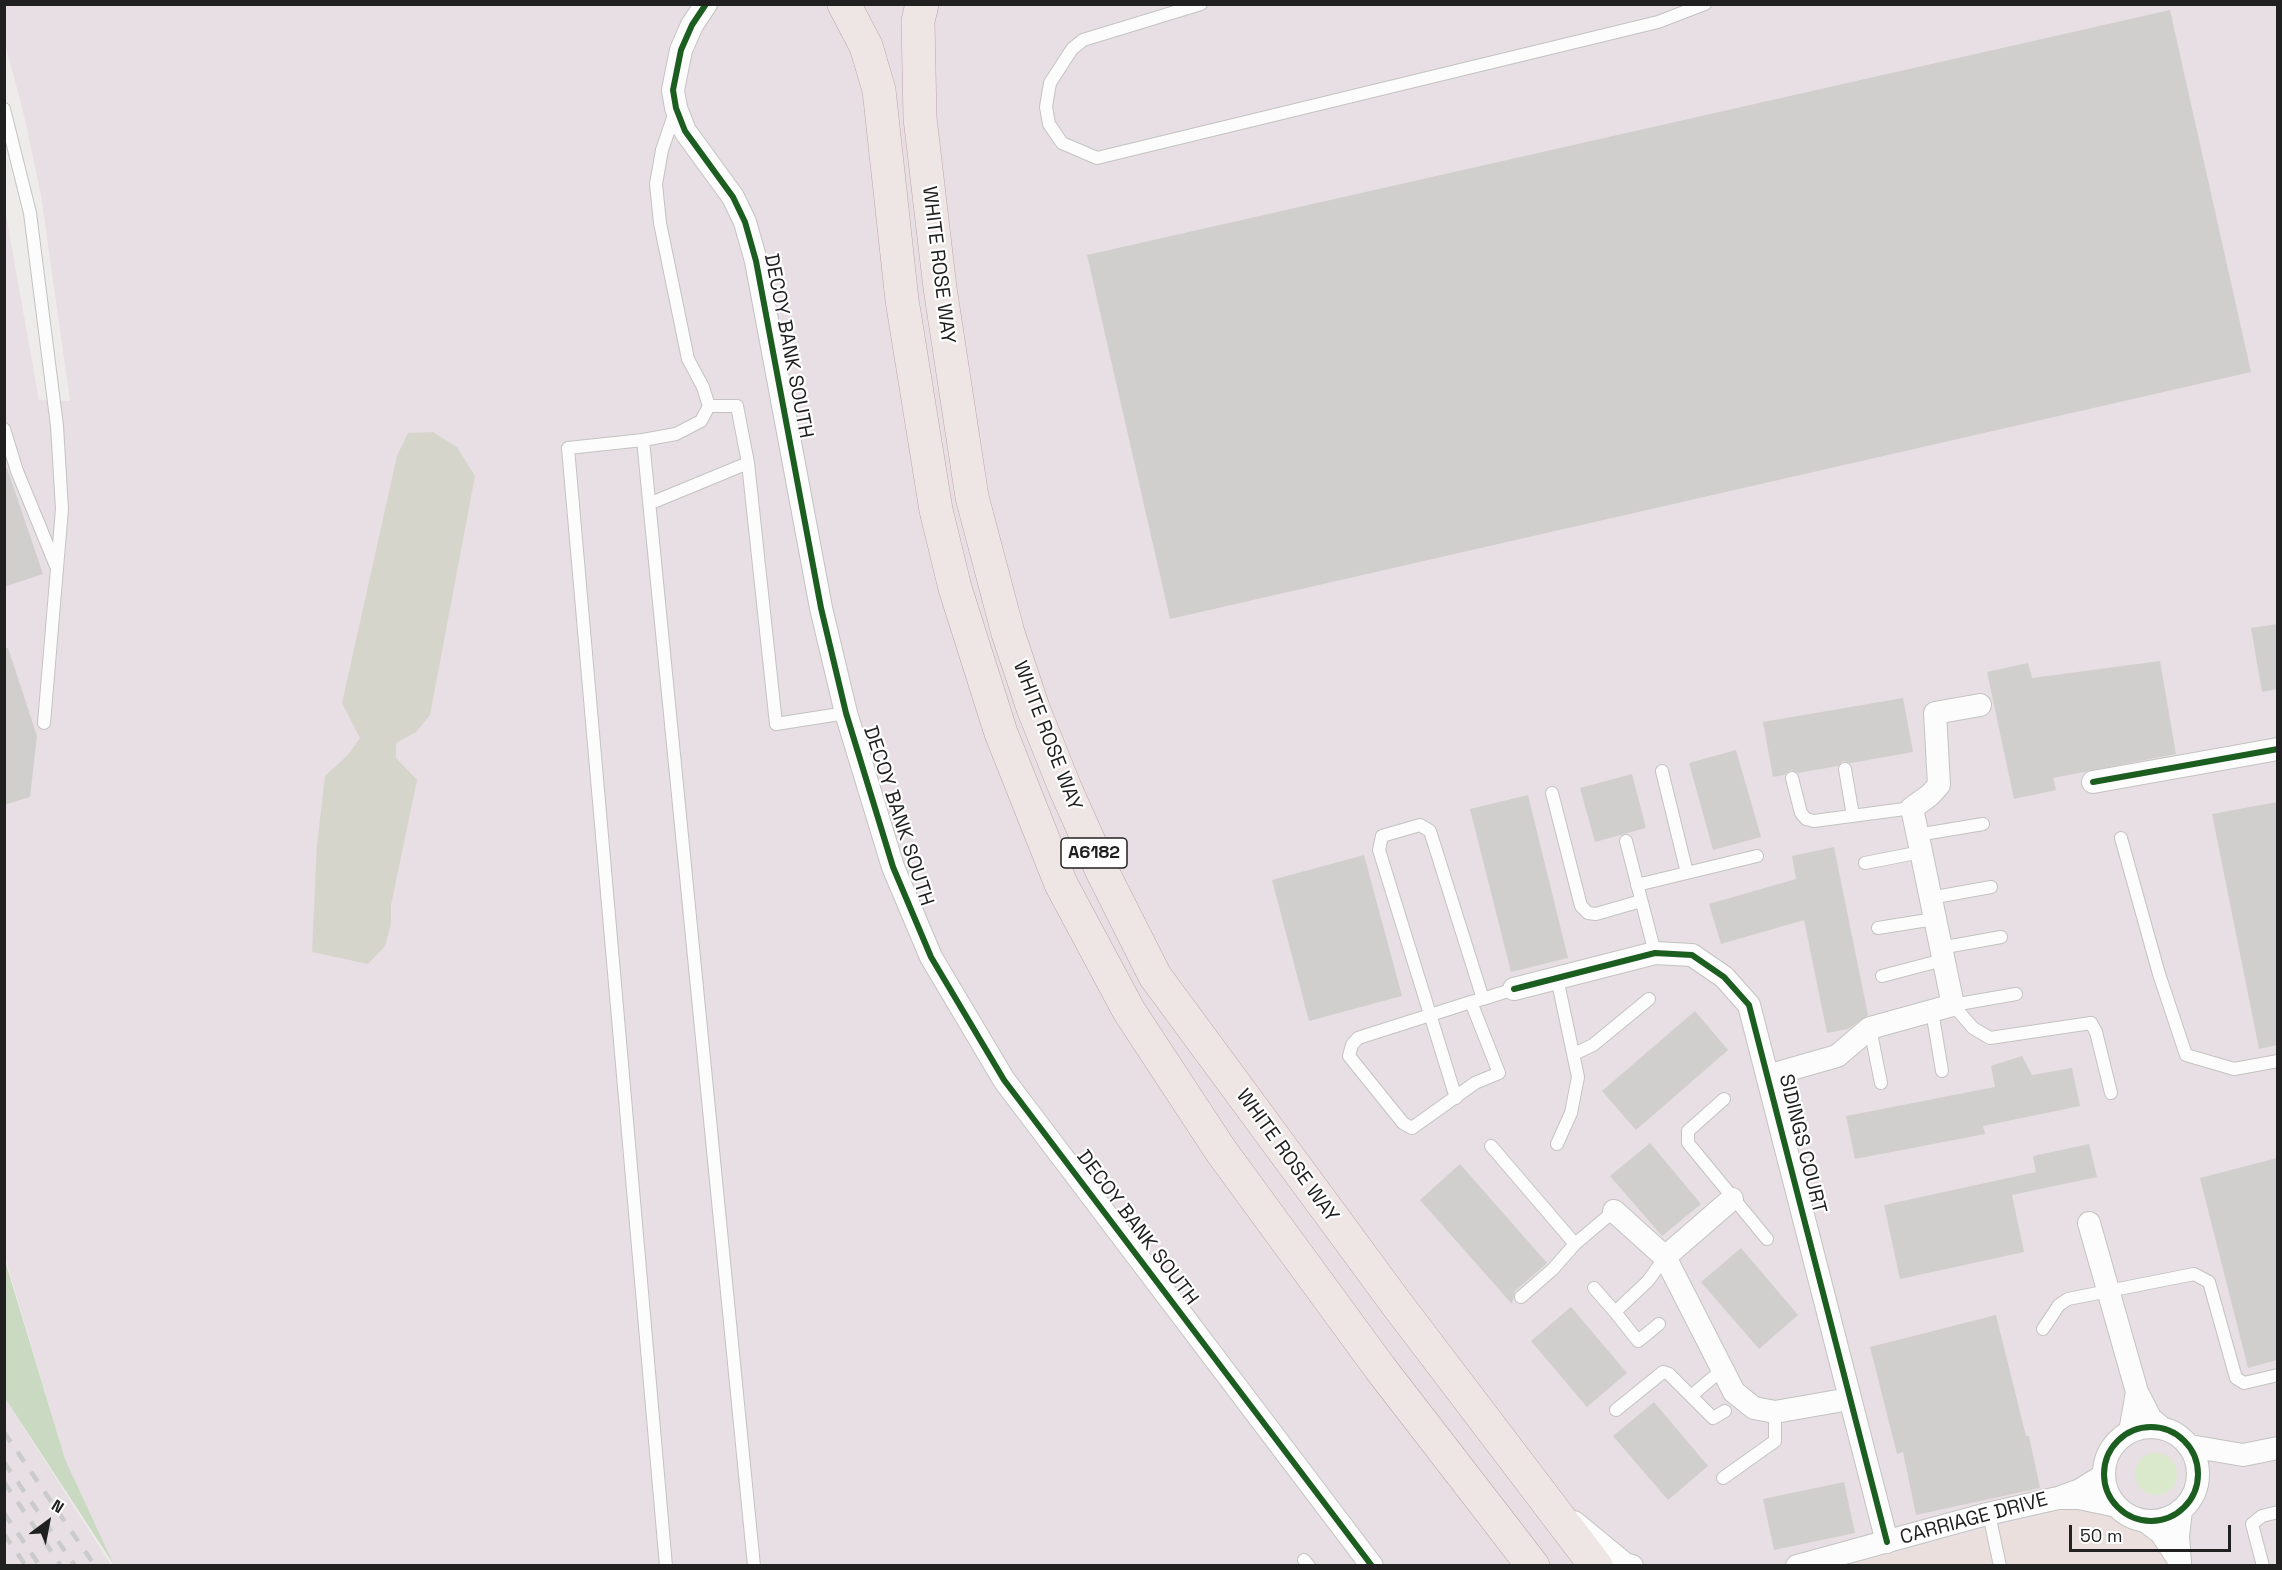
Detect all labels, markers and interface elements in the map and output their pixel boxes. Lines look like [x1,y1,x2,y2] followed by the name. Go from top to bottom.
[916,185,960,345] street label: WHITE ROSE WAY
[758,252,818,440] street label: DECOY BANK SOUTH
[1007,658,1087,814] street label: WHITE ROSE WAY
[858,723,938,909] street label: DECOY BANK SOUTH
[1061,838,1127,868] road number: A6182
[1773,1072,1831,1216] street label: SIDINGS COURT
[1231,1085,1343,1227] street label: WHITE ROSE WAY
[1071,1146,1203,1310] street label: DECOY BANK SOUTH
[1898,1488,2050,1550] street label: CARRIAGE DRIVE
[18,1492,78,1552] north arrow
[48,1495,68,1518] text: N
[2072,1513,2234,1551] scale bar
[2080,1524,2122,1547] text: 50 m

